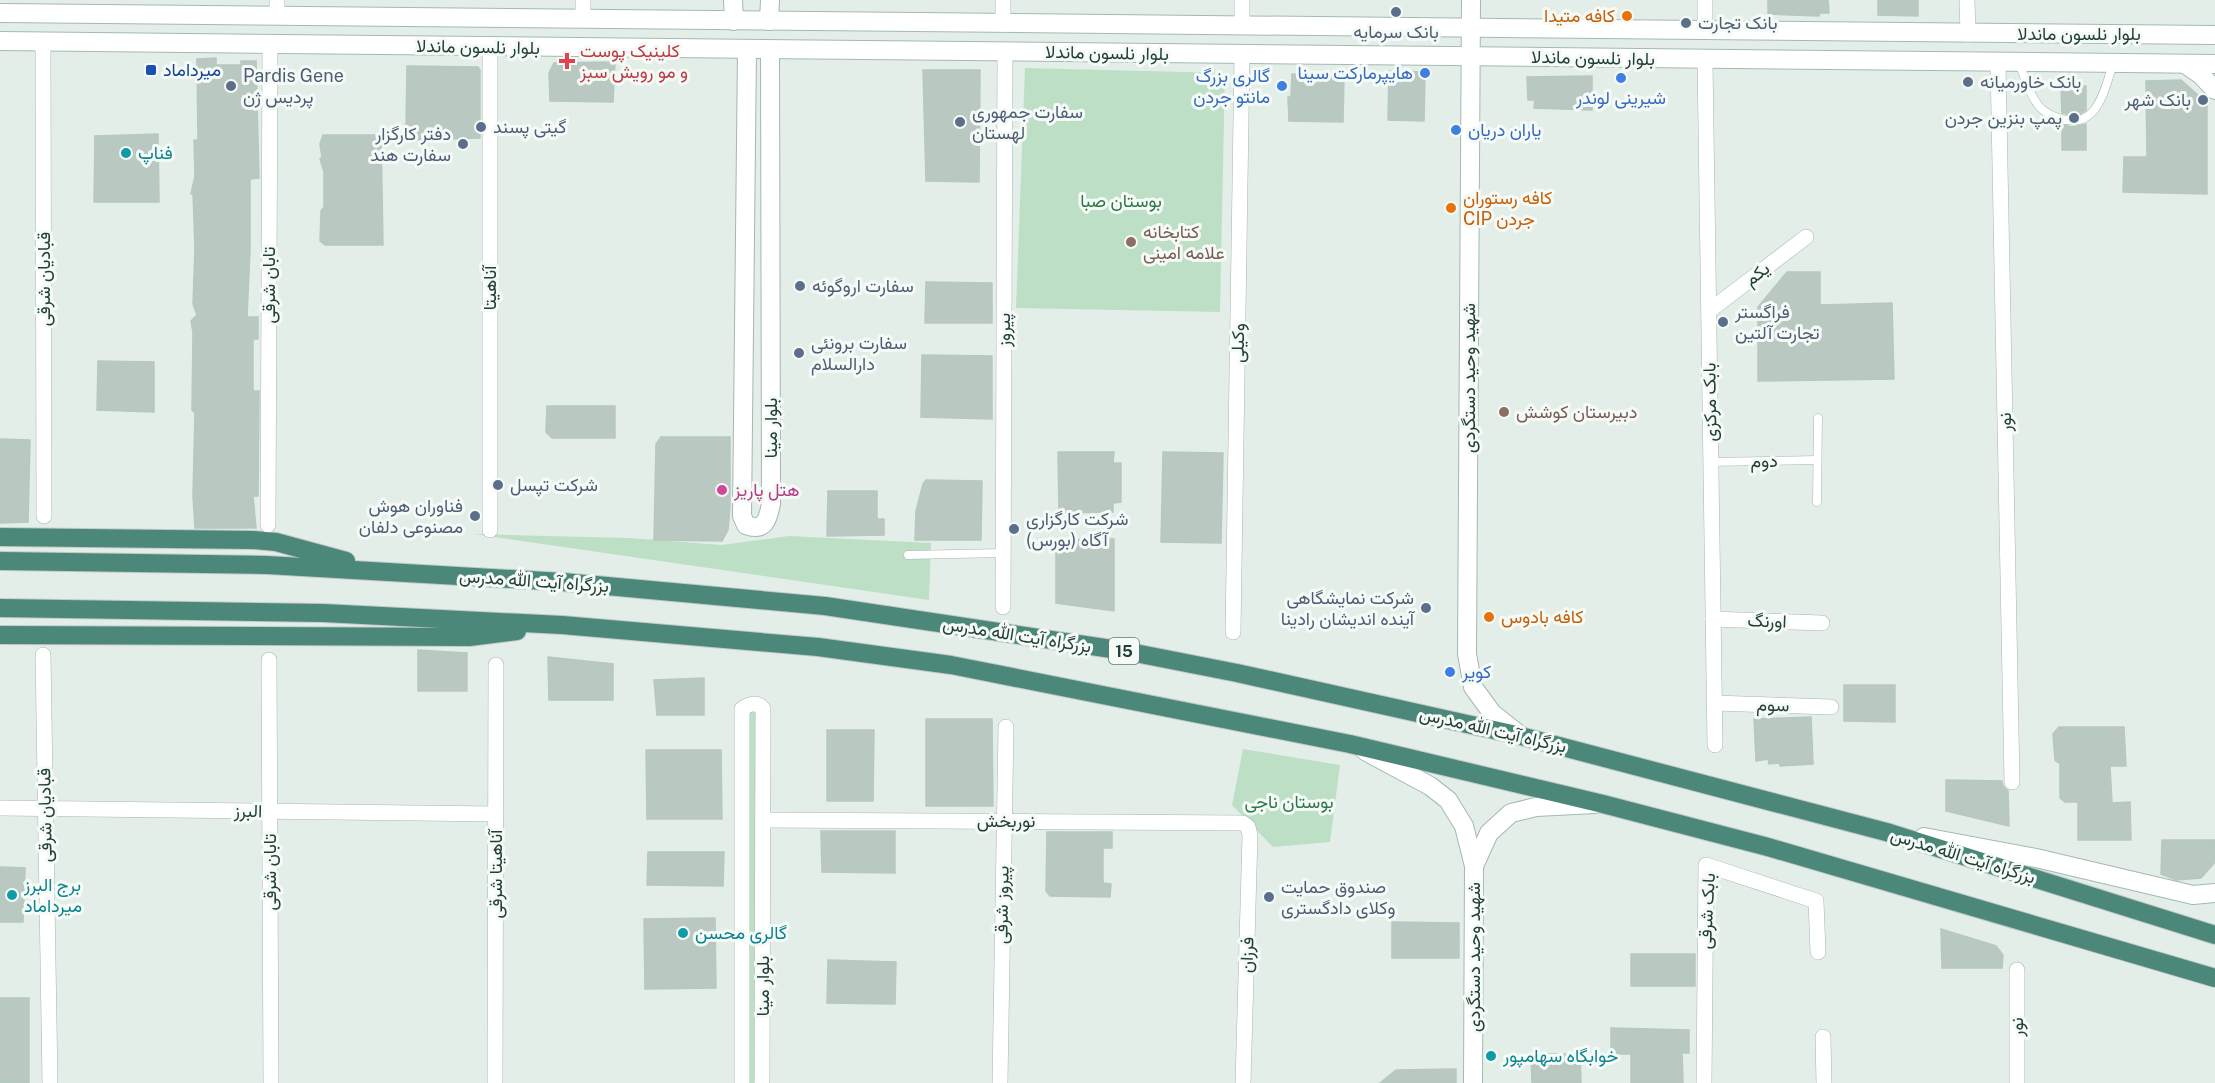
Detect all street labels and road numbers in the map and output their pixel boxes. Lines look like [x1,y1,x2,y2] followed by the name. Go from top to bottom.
[2017,23,2141,45] street label: بلوار نلسون ماندلا
[416,35,540,59] street label: بلوار نلسون ماندلا
[1045,41,1169,65] street label: بلوار نلسون ماندلا
[1531,46,1655,70] street label: بلوار نلسون ماندلا
[33,232,55,326] street label: قبادیان شرقی
[258,246,280,324] street label: تابان شرقی
[1740,257,1775,291] street label: یکم
[479,264,500,310] street label: آناهیتا
[1458,303,1480,453] street label: شهید وحید دستگردی
[993,313,1016,348] street label: پیروز
[1227,323,1249,363] street label: وكيلی
[1698,362,1722,442] street label: بابک مرکزی
[760,398,782,458] street label: بلوار مینا
[1994,412,2016,433] street label: نور
[1750,450,1778,473] street label: دوم
[458,565,610,597] street label: بزرگراه آیت الله مدرس
[1747,609,1787,633] street label: اورنگ
[941,612,1093,658] street label: بزرگراه آیت الله مدرس
[1109,638,1139,664] road number: 15
[1756,693,1790,718] street label: سوم
[1417,702,1569,758] street label: بزرگراه آیت الله مدرس
[33,768,57,862] street label: قبادیان شرقی
[233,800,262,822] street label: البرز
[977,810,1035,832] street label: نوربخش
[1888,824,2038,888] street label: بزرگراه آیت الله مدرس
[485,828,507,918] street label: آناهیتا شرقی
[259,833,281,911] street label: تابان شرقی
[990,866,1015,944] street label: پیروز شرقی
[1694,872,1720,950] street label: بابک شرقی
[1463,882,1485,1032] street label: شهید وحید دستگردی
[1235,937,1259,973] street label: فرزان
[752,956,774,1016] street label: بلوار مینا
[2006,1017,2028,1038] street label: نور

